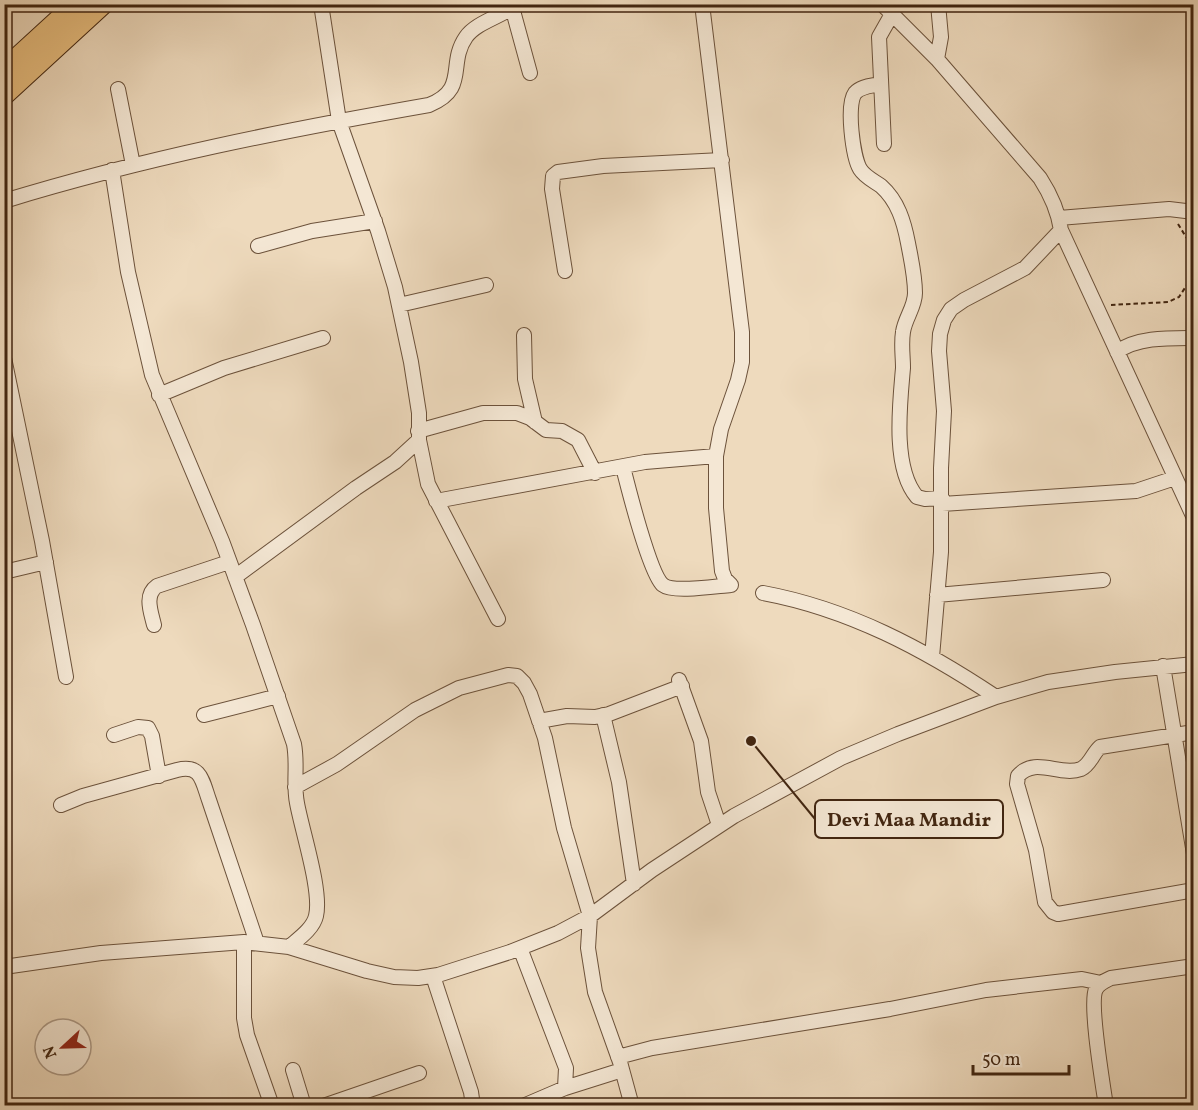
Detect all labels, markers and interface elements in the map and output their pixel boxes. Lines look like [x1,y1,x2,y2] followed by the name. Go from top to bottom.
[815,800,1003,838] callout: Devi Maa Mandir
[827,807,991,835] text: Devi Maa Mandir
[33,1017,93,1077] north arrow
[973,1038,1069,1076] scale bar
[38,1042,63,1061] text: N
[982,1048,1021,1073] text: 50 m

